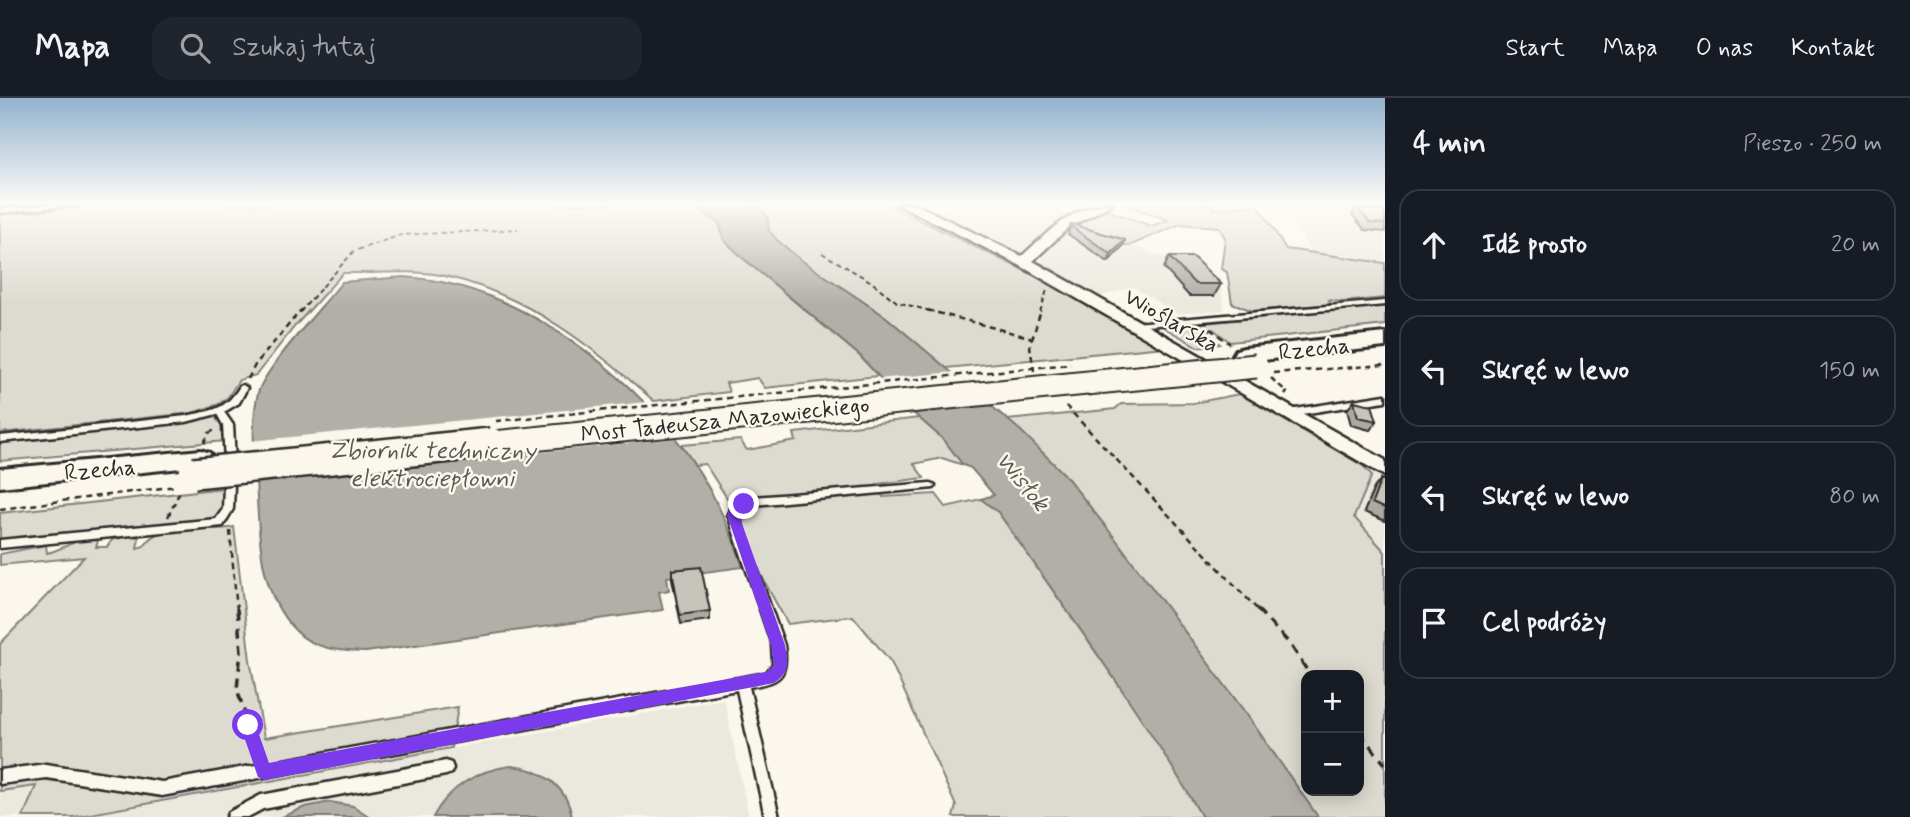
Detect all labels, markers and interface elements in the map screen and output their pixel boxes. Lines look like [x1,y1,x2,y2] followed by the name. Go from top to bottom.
[152,17,642,80] search box
[35,26,110,70] text: Mapa
[176,29,214,67] icon: search
[232,31,376,65] text: Szukaj tutaj
[1506,33,1565,64] text: Start
[1603,33,1658,64] text: Mapa
[1696,33,1753,64] text: O nas
[1791,33,1875,64] text: Kontakt
[1413,124,1486,163] text: 4 min
[1743,129,1882,159] text: Pieszo · 250 m
[1415,226,1453,264] icon: ahead
[1482,228,1587,262] text: Idź prosto
[1831,230,1880,260] text: 20 m
[1118,283,1224,361] street label: Wioślarska
[1277,331,1351,369] street label: Rzecha
[1415,352,1453,390] icon: left
[1482,354,1629,388] text: Skręć w lewo
[1819,356,1880,386] text: 150 m
[579,391,871,451] street label: Most Tadeusza Mazowieckiego
[328,436,537,495] water label: Zbiornik techniczny elektrociepłowni
[988,446,1057,520] water label: Wisłok
[63,453,137,489] street label: Rzecha
[1415,478,1453,516] icon: left
[1482,480,1629,514] text: Skręć w lewo
[1829,482,1880,512] text: 80 m
[728,488,759,519] route end
[1415,604,1453,642] icon: arrive
[1482,606,1606,640] text: Cel podróży
[1301,670,1364,796] map controls
[1301,670,1364,733] button: +
[232,709,263,740] route start
[1301,733,1364,796] button: −

